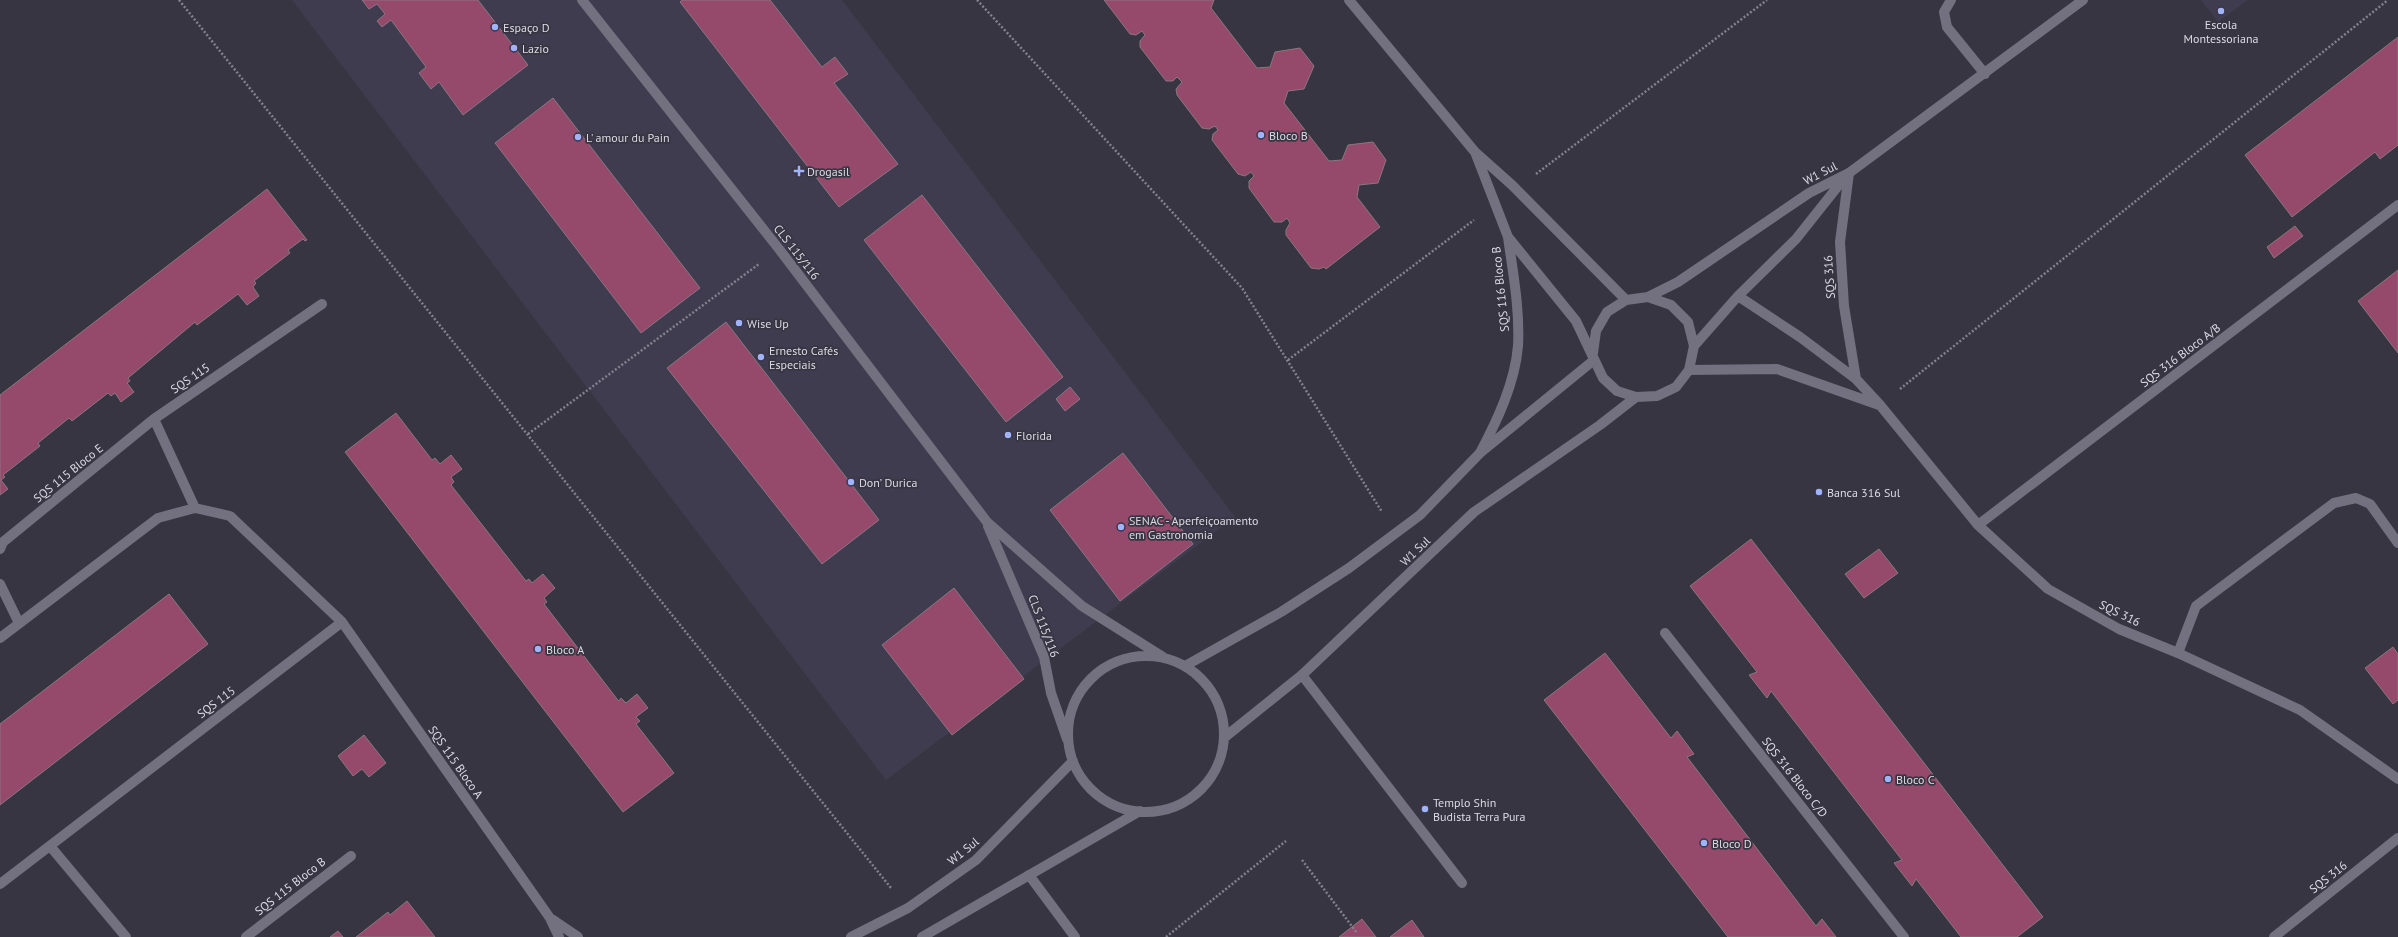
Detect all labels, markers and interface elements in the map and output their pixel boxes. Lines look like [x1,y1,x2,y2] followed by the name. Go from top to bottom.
[2216,6,2226,16] marker: Escola Montessoriana
[2184,17,2258,46] place label: Escola Montessoriana
[503,20,550,35] place label: Espaço D
[490,22,500,32] marker: Espaço D
[522,41,549,56] place label: Lazio
[509,43,519,53] marker: Lazio
[1269,128,1308,143] place label: Bloco B
[586,130,670,145] place label: L' amour du Pain
[1256,130,1266,140] marker: Bloco B
[573,132,583,142] marker: L' amour du Pain
[1801,158,1840,188] street label: W1 Sul
[807,164,850,179] place label: Drogasil
[794,166,804,176] marker: Drogasil
[771,221,823,283] street label: CLS 115/116
[1488,246,1512,332] street label: SQS 116 Bloco B
[1820,255,1838,299] street label: SQS 316
[747,316,789,331] place label: Wise Up
[734,318,744,328] marker: Wise Up
[2137,320,2223,390] street label: SQS 316 Bloco A/B
[769,343,838,372] place label: Ernesto Cafés Especiais
[756,352,766,362] marker: Ernesto Cafés Especiais
[168,360,212,396] street label: SQS 115
[1016,428,1052,443] place label: Florida
[1003,430,1013,440] marker: Florida
[30,440,106,506] street label: SQS 115 Bloco E
[859,475,917,490] place label: Don’ Durica
[846,477,856,487] marker: Don’ Durica
[1827,485,1901,500] place label: Banca 316 Sul
[1814,487,1824,497] marker: Banca 316 Sul
[1129,513,1258,542] place label: SENAC - Aperfeiçoamento em Gastronomia
[1116,522,1126,532] marker: SENAC - Aperfeiçoamento em Gastronomia
[1397,533,1434,569] street label: W1 Sul
[1025,592,1063,660] street label: CLS 115/116
[2097,597,2143,629] street label: SQS 316
[546,642,584,657] place label: Bloco A
[533,644,543,654] marker: Bloco A
[194,683,238,721] street label: SQS 115
[425,723,487,801] street label: SQS 115 Bloco A
[1759,734,1831,820] street label: SQS 316 Bloco C/D
[1896,772,1935,787] place label: Bloco C
[1883,774,1893,784] marker: Bloco C
[1433,795,1525,824] place label: Templo Shin Budista Terra Pura
[1420,804,1430,814] marker: Templo Shin Budista Terra Pura
[944,834,982,868] street label: W1 Sul
[1712,836,1752,851] place label: Bloco D
[1699,838,1709,848] marker: Bloco D
[252,854,328,918] street label: SQS 115 Bloco B
[2306,858,2350,896] street label: SQS 316

